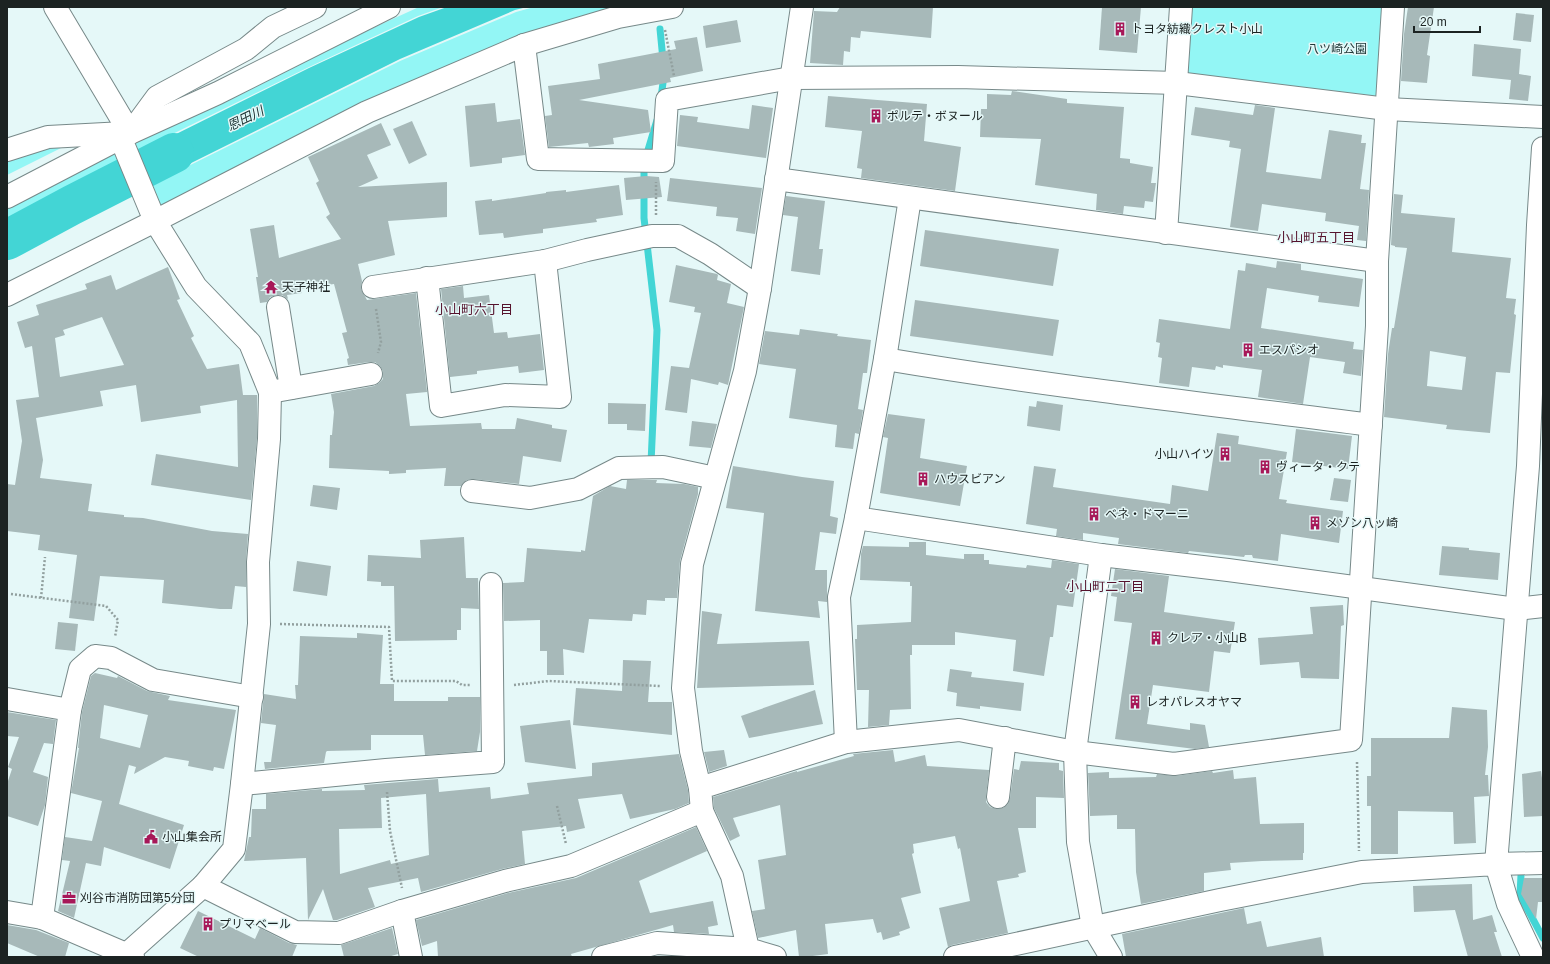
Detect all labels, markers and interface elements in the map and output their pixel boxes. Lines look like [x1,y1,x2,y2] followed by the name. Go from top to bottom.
[1414,8,1480,34] scale bar
[1420,15,1447,29] text: 20 m
[1112,21,1128,37] building icon: トヨタ紡織クレスト小山
[1131,22,1263,36] place label: トヨタ紡織クレスト小山
[1307,42,1367,56] park label: 八ツ崎公園
[224,102,268,134] water label: 恩田川
[868,108,884,124] building icon: ポルテ・ボヌール
[887,109,983,123] place label: ポルテ・ボヌール
[1277,230,1355,245] district label: 小山町五丁目
[263,279,279,295] temple icon: 天子神社
[282,280,330,294] place label: 天子神社
[435,302,513,317] district label: 小山町六丁目
[1240,342,1256,358] building icon: エスパシオ
[1259,343,1319,357] place label: エスパシオ
[1217,446,1233,462] building icon: 小山ハイツ
[1154,447,1214,461] place label: 小山ハイツ
[1257,459,1273,475] building icon: ヴィータ・クテ
[1276,460,1360,474] place label: ヴィータ・クテ
[915,471,931,487] building icon: ハウスビアン
[934,472,1006,486] place label: ハウスビアン
[1086,506,1102,522] building icon: ベネ・ドマーニ
[1105,507,1189,521] place label: ベネ・ドマーニ
[1307,515,1323,531] building icon: メゾン八ッ崎
[1326,516,1398,530] place label: メゾン八ッ崎
[1066,579,1144,594] district label: 小山町二丁目
[1148,630,1164,646] building icon: クレア・小山B
[1167,631,1247,645] place label: クレア・小山B
[1127,694,1143,710] building icon: レオパレスオヤマ
[1146,695,1242,709] place label: レオパレスオヤマ
[143,829,159,845] public building icon: 小山集会所
[162,830,222,844] place label: 小山集会所
[61,890,77,906] office icon: 刈谷市消防団第5分団
[80,891,195,905] place label: 刈谷市消防団第5分団
[200,916,216,932] building icon: プリマベール
[219,917,291,931] place label: プリマベール

